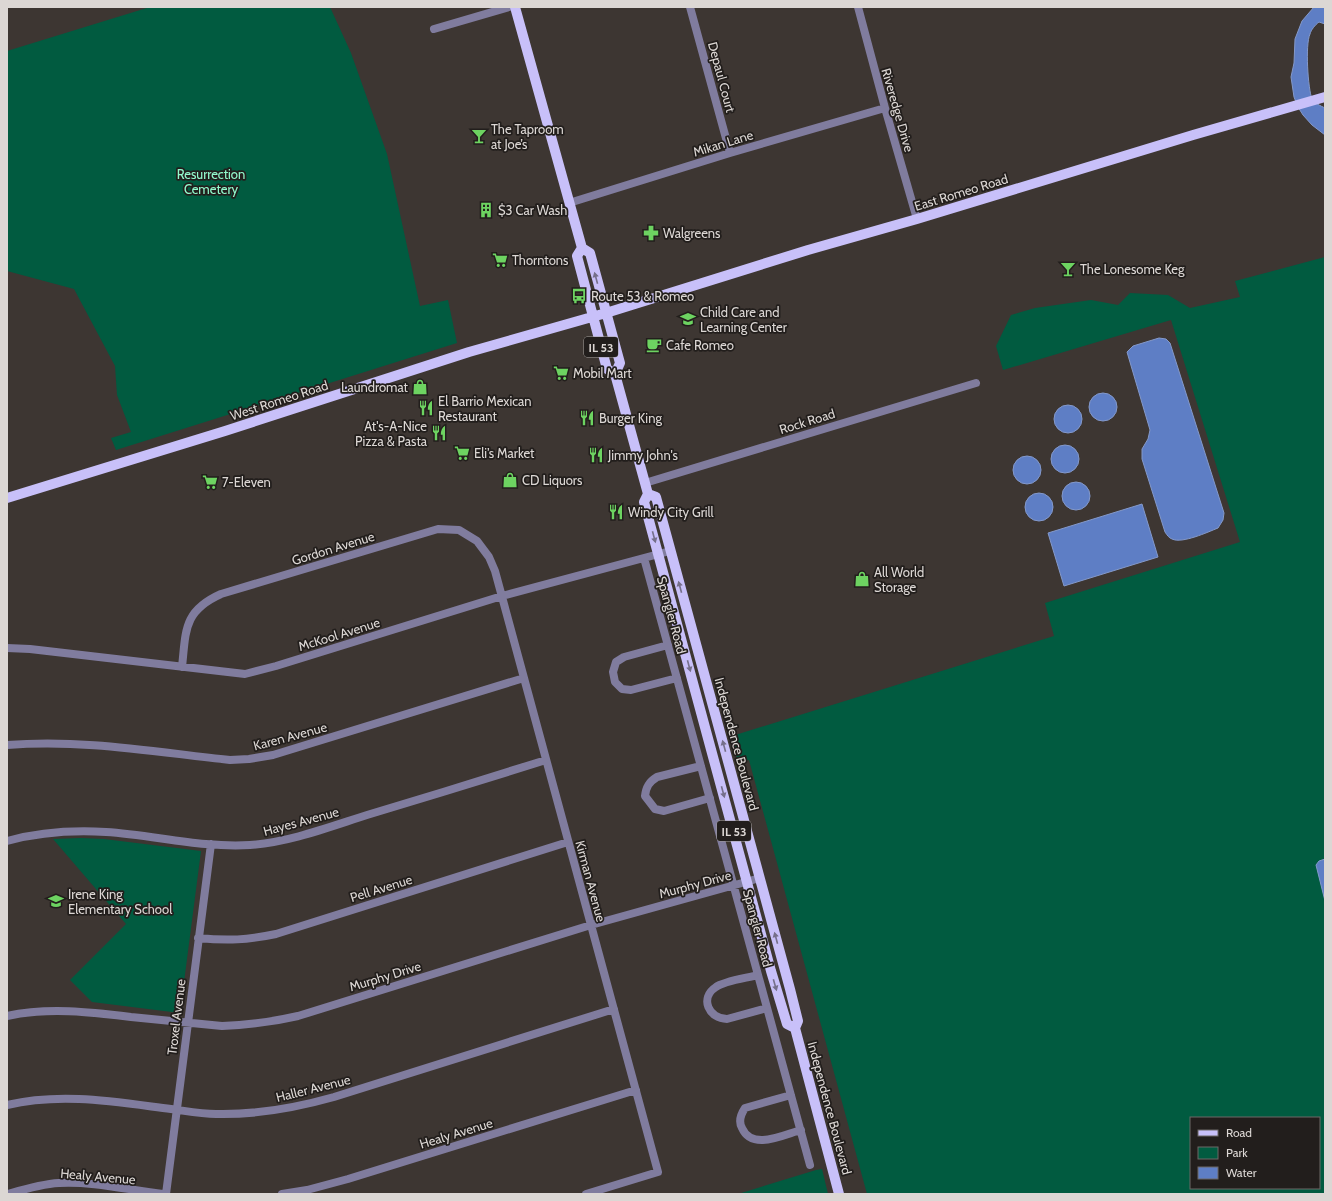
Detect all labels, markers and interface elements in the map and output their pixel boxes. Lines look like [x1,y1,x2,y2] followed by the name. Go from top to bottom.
[705,40,739,115] street label: Depaul Court
[878,66,918,154] street label: Riveredge Drive
[491,121,564,152] place label: The Taproom at Joe’s
[691,126,755,160] street label: Mikan Lane
[470,127,488,145] bar icon: The Taproom at Joe’s
[177,166,245,197] park label: Resurrection Cemetery
[912,170,1010,214] street label: East Romeo Road
[477,201,495,219] building icon: $3 Car Wash
[498,202,567,218] place label: $3 Car Wash
[642,224,660,242] pharmacy icon: Walgreens
[663,225,721,241] place label: Walgreens
[491,251,509,269] supermarket icon: Thorntons
[512,252,569,268] place label: Thorntons
[1059,260,1077,278] bar icon: The Lonesome Keg
[1080,261,1185,277] place label: The Lonesome Keg
[593,272,599,284] one-way arrow
[570,287,588,305] bus stop icon: Route 53 & Romeo
[591,288,694,304] place label: Route 53 & Romeo
[700,304,788,335] place label: Child Care and Learning Center
[679,310,697,328] school or university icon: Child Care and Learning Center
[645,336,663,354] cafe icon: Cafe Romeo
[584,337,618,357] road number: IL 53
[666,337,734,353] place label: Cafe Romeo
[552,364,570,382] supermarket icon: Mobil Mart
[573,365,632,381] place label: Mobil Mart
[228,377,330,423] street label: West Romeo Road
[411,378,429,396] shop icon: Laundromat
[341,379,409,395] place label: Laundromat
[438,393,532,424] place label: El Barrio Mexican Restaurant
[417,399,435,417] restaurant icon: El Barrio Mexican Restaurant
[777,405,837,437] street label: Rock Road
[578,409,596,427] restaurant icon: Burger King
[599,410,662,426] place label: Burger King
[355,418,428,449] place label: At's-A-Nice Pizza & Pasta
[430,424,448,442] restaurant icon: At's-A-Nice Pizza & Pasta
[453,444,471,462] supermarket icon: Eli’s Market
[474,445,535,461] place label: Eli’s Market
[587,446,605,464] restaurant icon: Jimmy John's
[607,447,679,463] place label: Jimmy John's
[501,471,519,489] shop icon: CD Liquors
[522,472,583,488] place label: CD Liquors
[201,473,219,491] supermarket icon: 7-Eleven
[222,474,271,490] place label: 7-Eleven
[607,503,625,521] restaurant icon: Windy City Grill
[628,504,714,520] place label: Windy City Grill
[290,528,377,568] street label: Gordon Avenue
[651,531,657,543] one-way arrow
[874,564,924,595] place label: All World Storage
[853,570,871,588] shop icon: All World Storage
[654,574,690,656] street label: Spangler Road
[677,581,683,594] one-way arrow
[296,614,382,654] street label: McKool Avenue
[686,660,692,672] one-way arrow
[712,676,762,812] street label: Independence Boulevard
[251,718,329,754] street label: Karen Avenue
[721,740,727,752] one-way arrow
[720,786,726,798] one-way arrow
[261,803,341,839] street label: Hayes Avenue
[717,821,751,841] road number: IL 53
[572,839,610,924] street label: Kirman Avenue
[657,867,733,901] street label: Murphy Drive
[348,871,414,905] street label: Pell Avenue
[68,886,172,917] place label: Irene King Elementary School
[740,887,776,969] street label: Spangler Road
[47,892,65,910] school or university icon: Irene King Elementary School
[773,932,779,944] one-way arrow
[347,957,423,994] street label: Murphy Drive
[163,978,189,1056] street label: Troxel Avenue
[773,978,779,991] one-way arrow
[805,1040,855,1176] street label: Independence Boulevard
[274,1071,352,1105] street label: Haller Avenue
[418,1114,495,1152] street label: Healy Avenue
[1190,1117,1320,1189] legend
[1226,1125,1252,1140] text: Road
[1226,1145,1248,1160] text: Park
[60,1165,137,1187] street label: Healy Avenue
[1226,1165,1257,1180] text: Water

